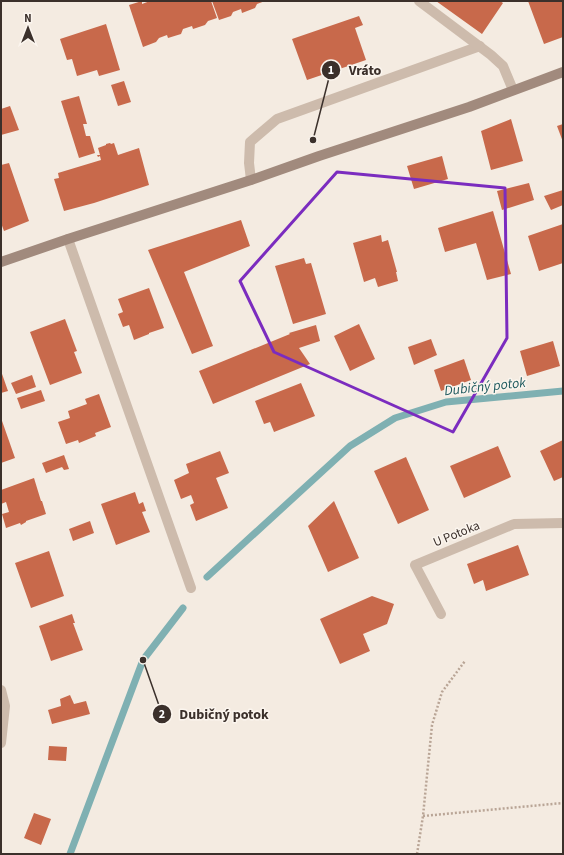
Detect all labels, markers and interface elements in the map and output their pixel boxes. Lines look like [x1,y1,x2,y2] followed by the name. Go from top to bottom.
[8,8,48,48] north arrow
[24,11,32,26] text: N
[321,57,389,83] callout: Vráto
[348,61,382,81] text: Vráto
[328,62,334,79] text: 1
[443,373,527,401] water label: Dubičný potok
[430,516,482,551] street label: U Potoka
[152,701,277,727] callout: Dubičný potok
[179,705,269,725] text: Dubičný potok
[159,706,165,723] text: 2

